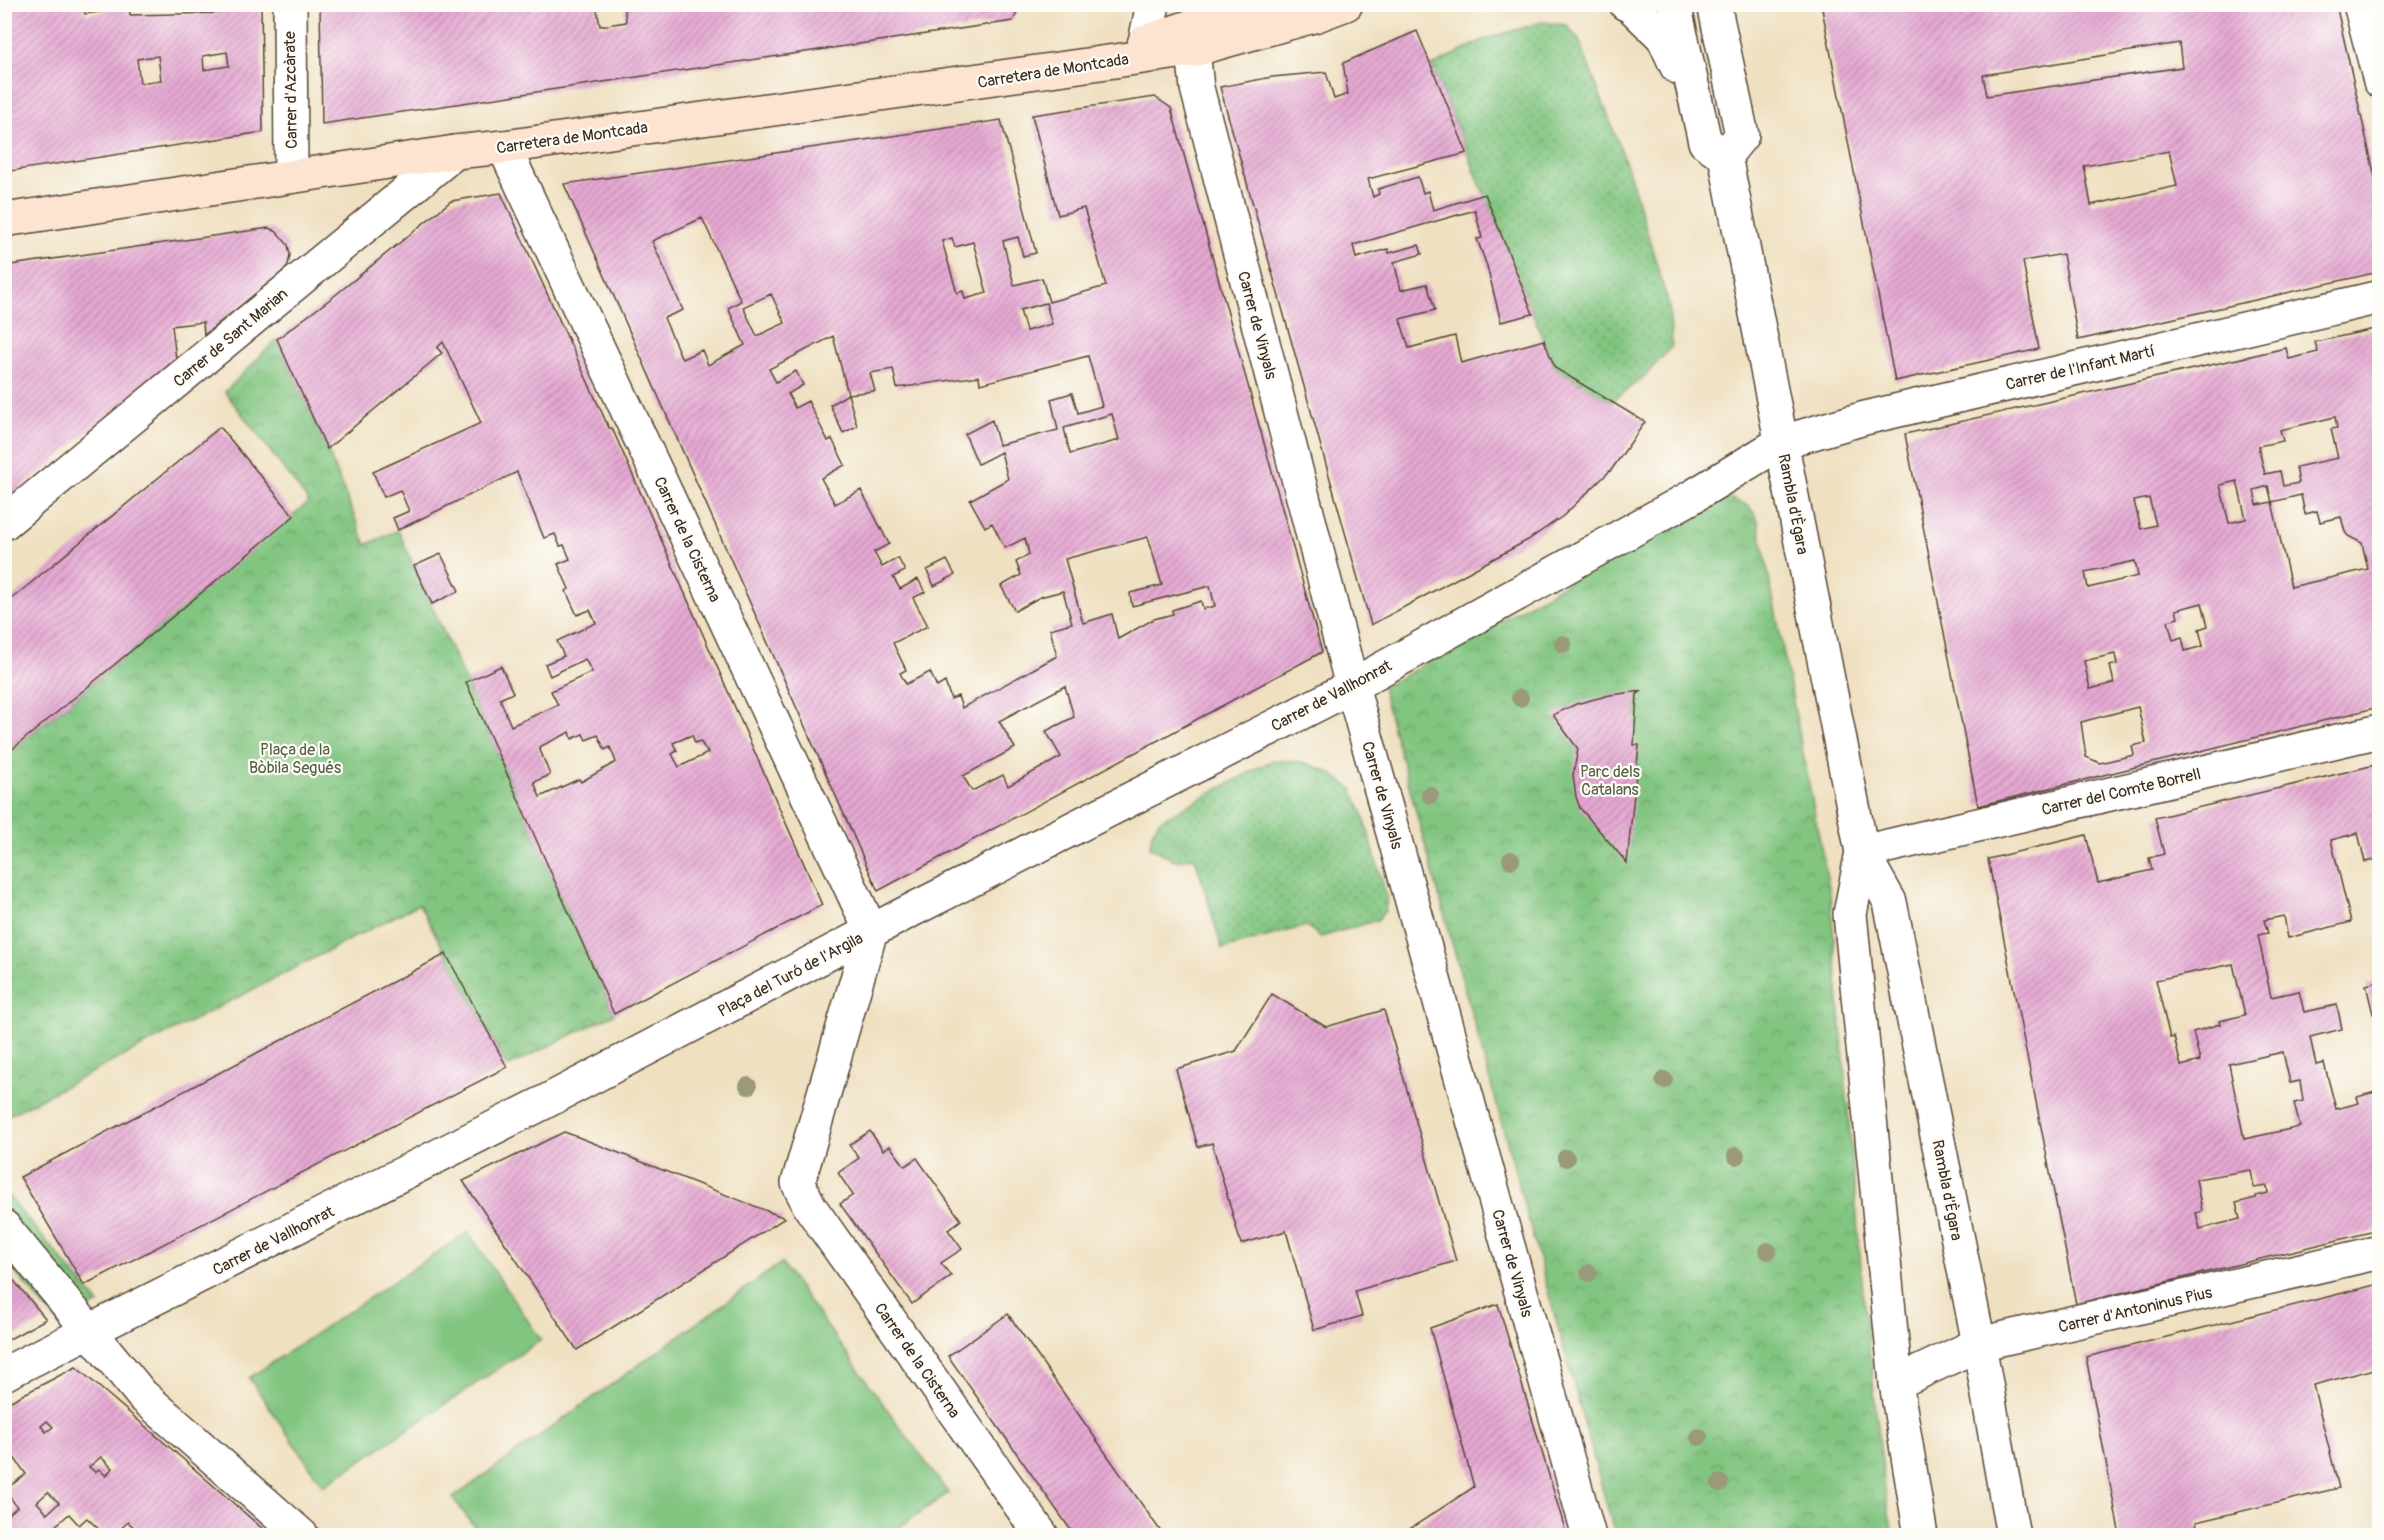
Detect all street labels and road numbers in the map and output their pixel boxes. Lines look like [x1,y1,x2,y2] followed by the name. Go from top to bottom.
[280,31,302,149] street label: Carrer d'Azcàrate
[976,49,1130,93] street label: Carretera de Montcada
[495,117,649,159] street label: Carretera de Montcada
[1233,269,1281,382] street label: Carrer de Vinyals
[169,284,292,392] street label: Carrer de Sant Marian
[2004,341,2157,395] street label: Carrer de l'Infant Martí
[1773,452,1814,556] street label: Rambla d'Ègara
[649,474,725,605] street label: Carrer de la Cisterna
[1268,655,1396,736] street label: Carrer de Vallhonrat
[1357,739,1407,851] street label: Carrer de Vinyals
[2040,764,2203,820] street label: Carrer del Comte Borrell
[715,928,866,1022] street label: Plaça del Turó de l'Argila
[1927,1138,1968,1242] street label: Rambla d'Ègara
[209,1201,338,1280] street label: Carrer de Vallhonrat
[1487,1207,1537,1319] street label: Carrer de Vinyals
[2056,1283,2214,1337] street label: Carrer d'Antoninus Pius
[870,1299,964,1422] street label: Carrer de la Cisterna

